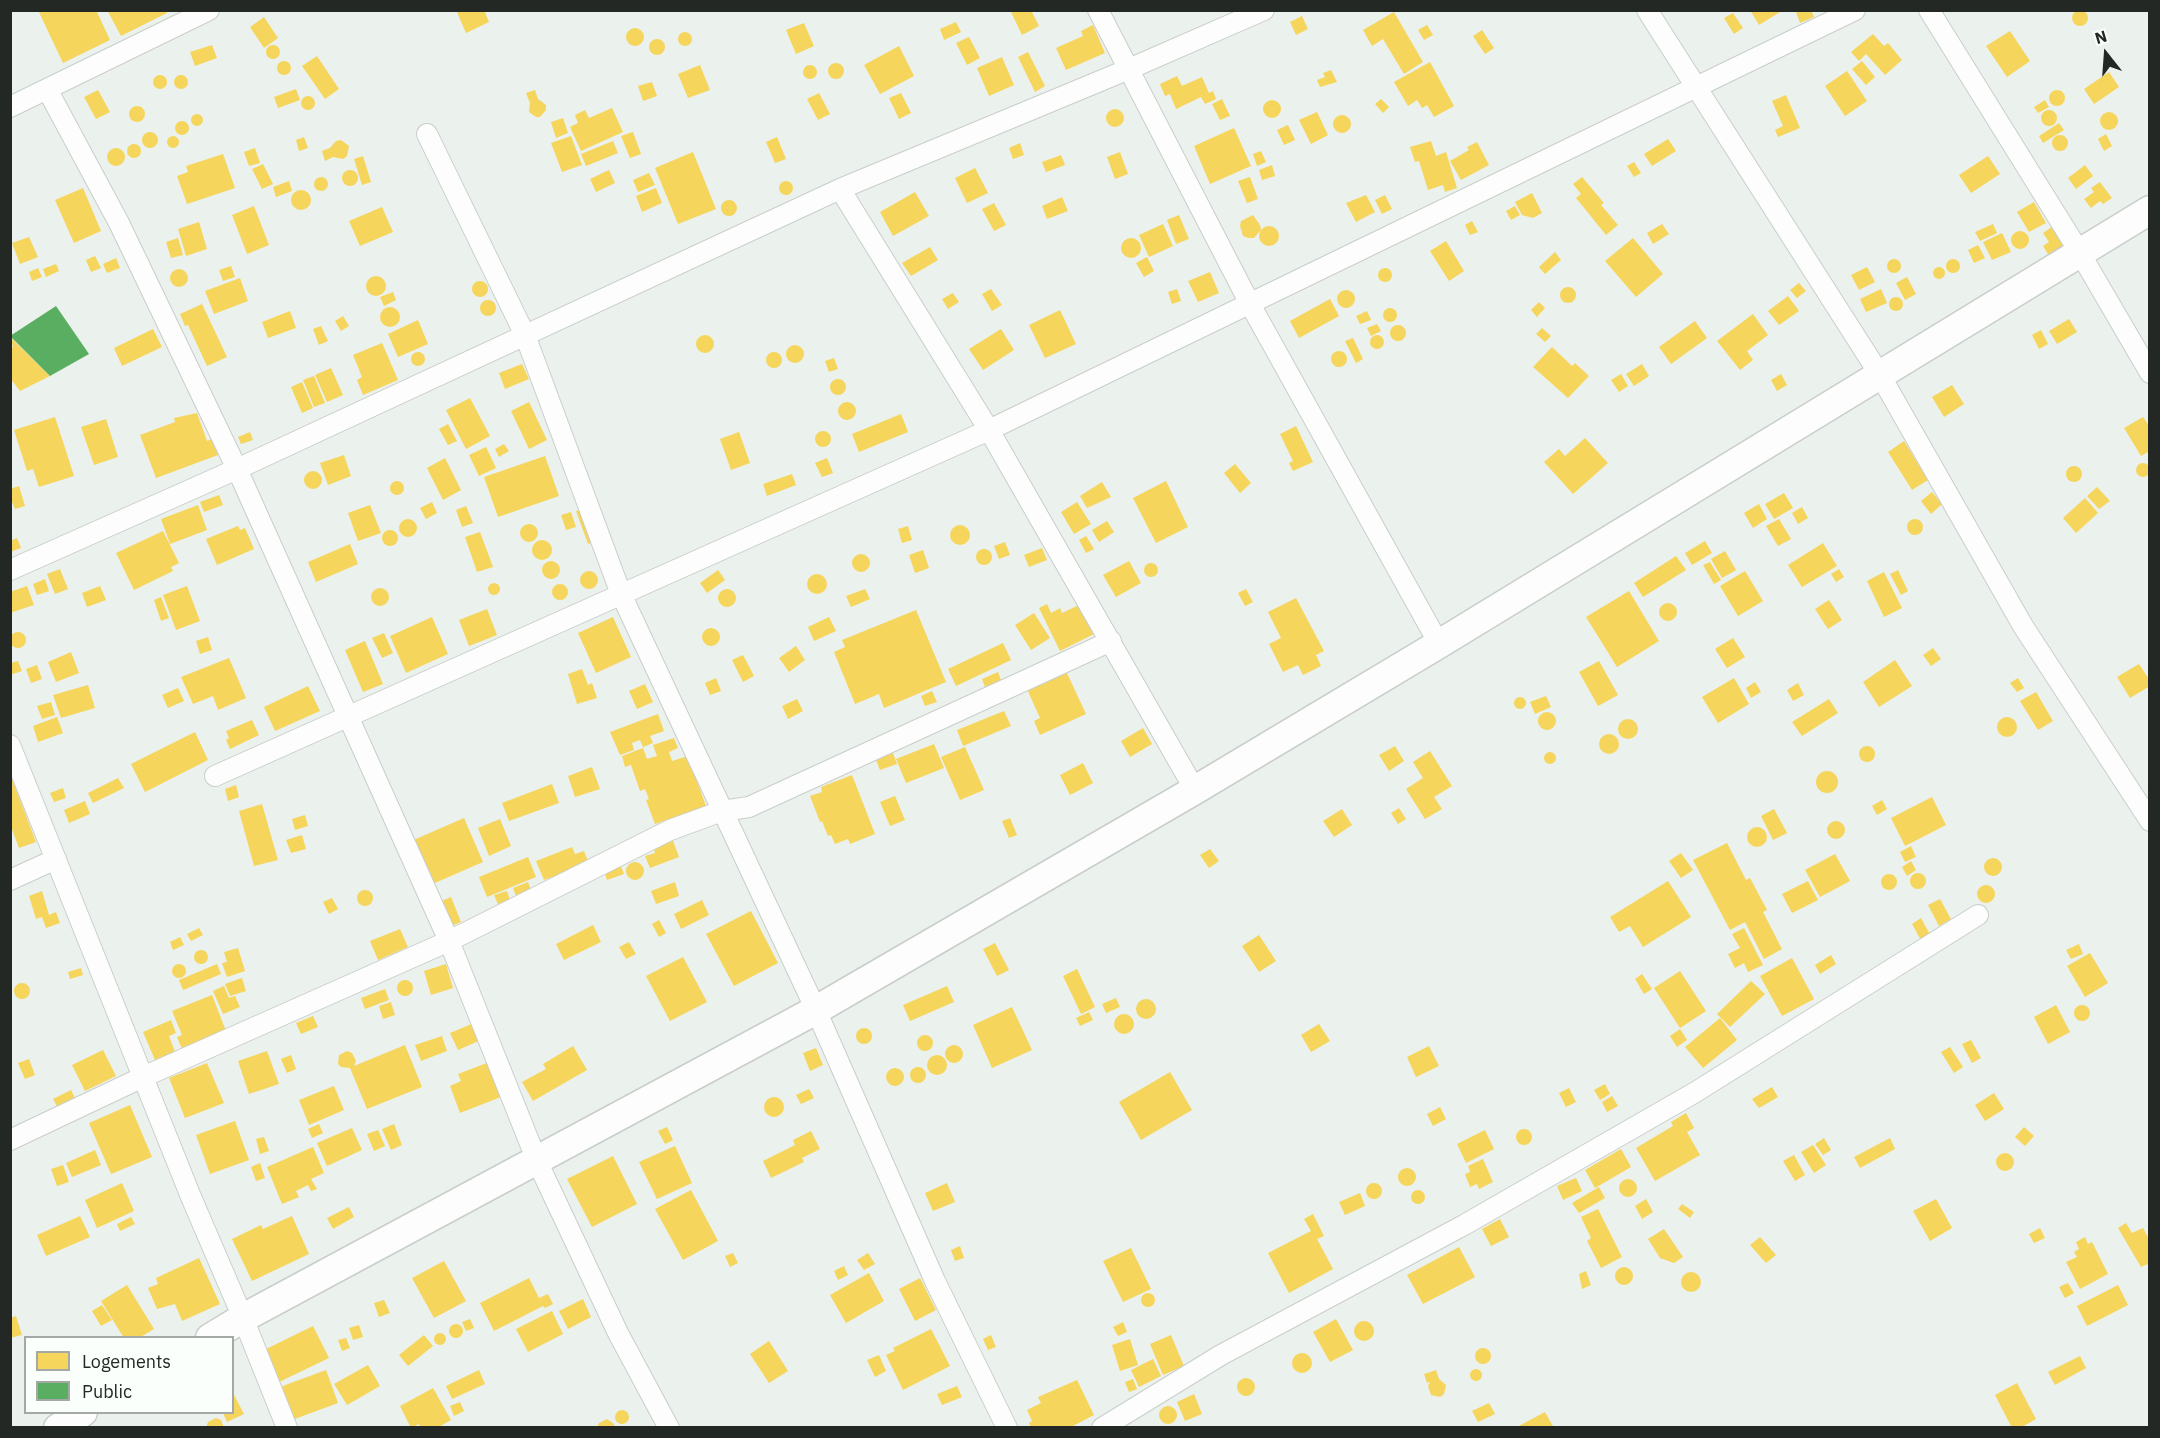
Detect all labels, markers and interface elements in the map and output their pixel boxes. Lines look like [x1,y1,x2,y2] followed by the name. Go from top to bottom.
[2076,24,2136,84] north arrow
[2092,26,2109,48] text: N
[24,1336,234,1414] legend
[82,1350,171,1373] text: Logements
[82,1380,132,1403] text: Public

